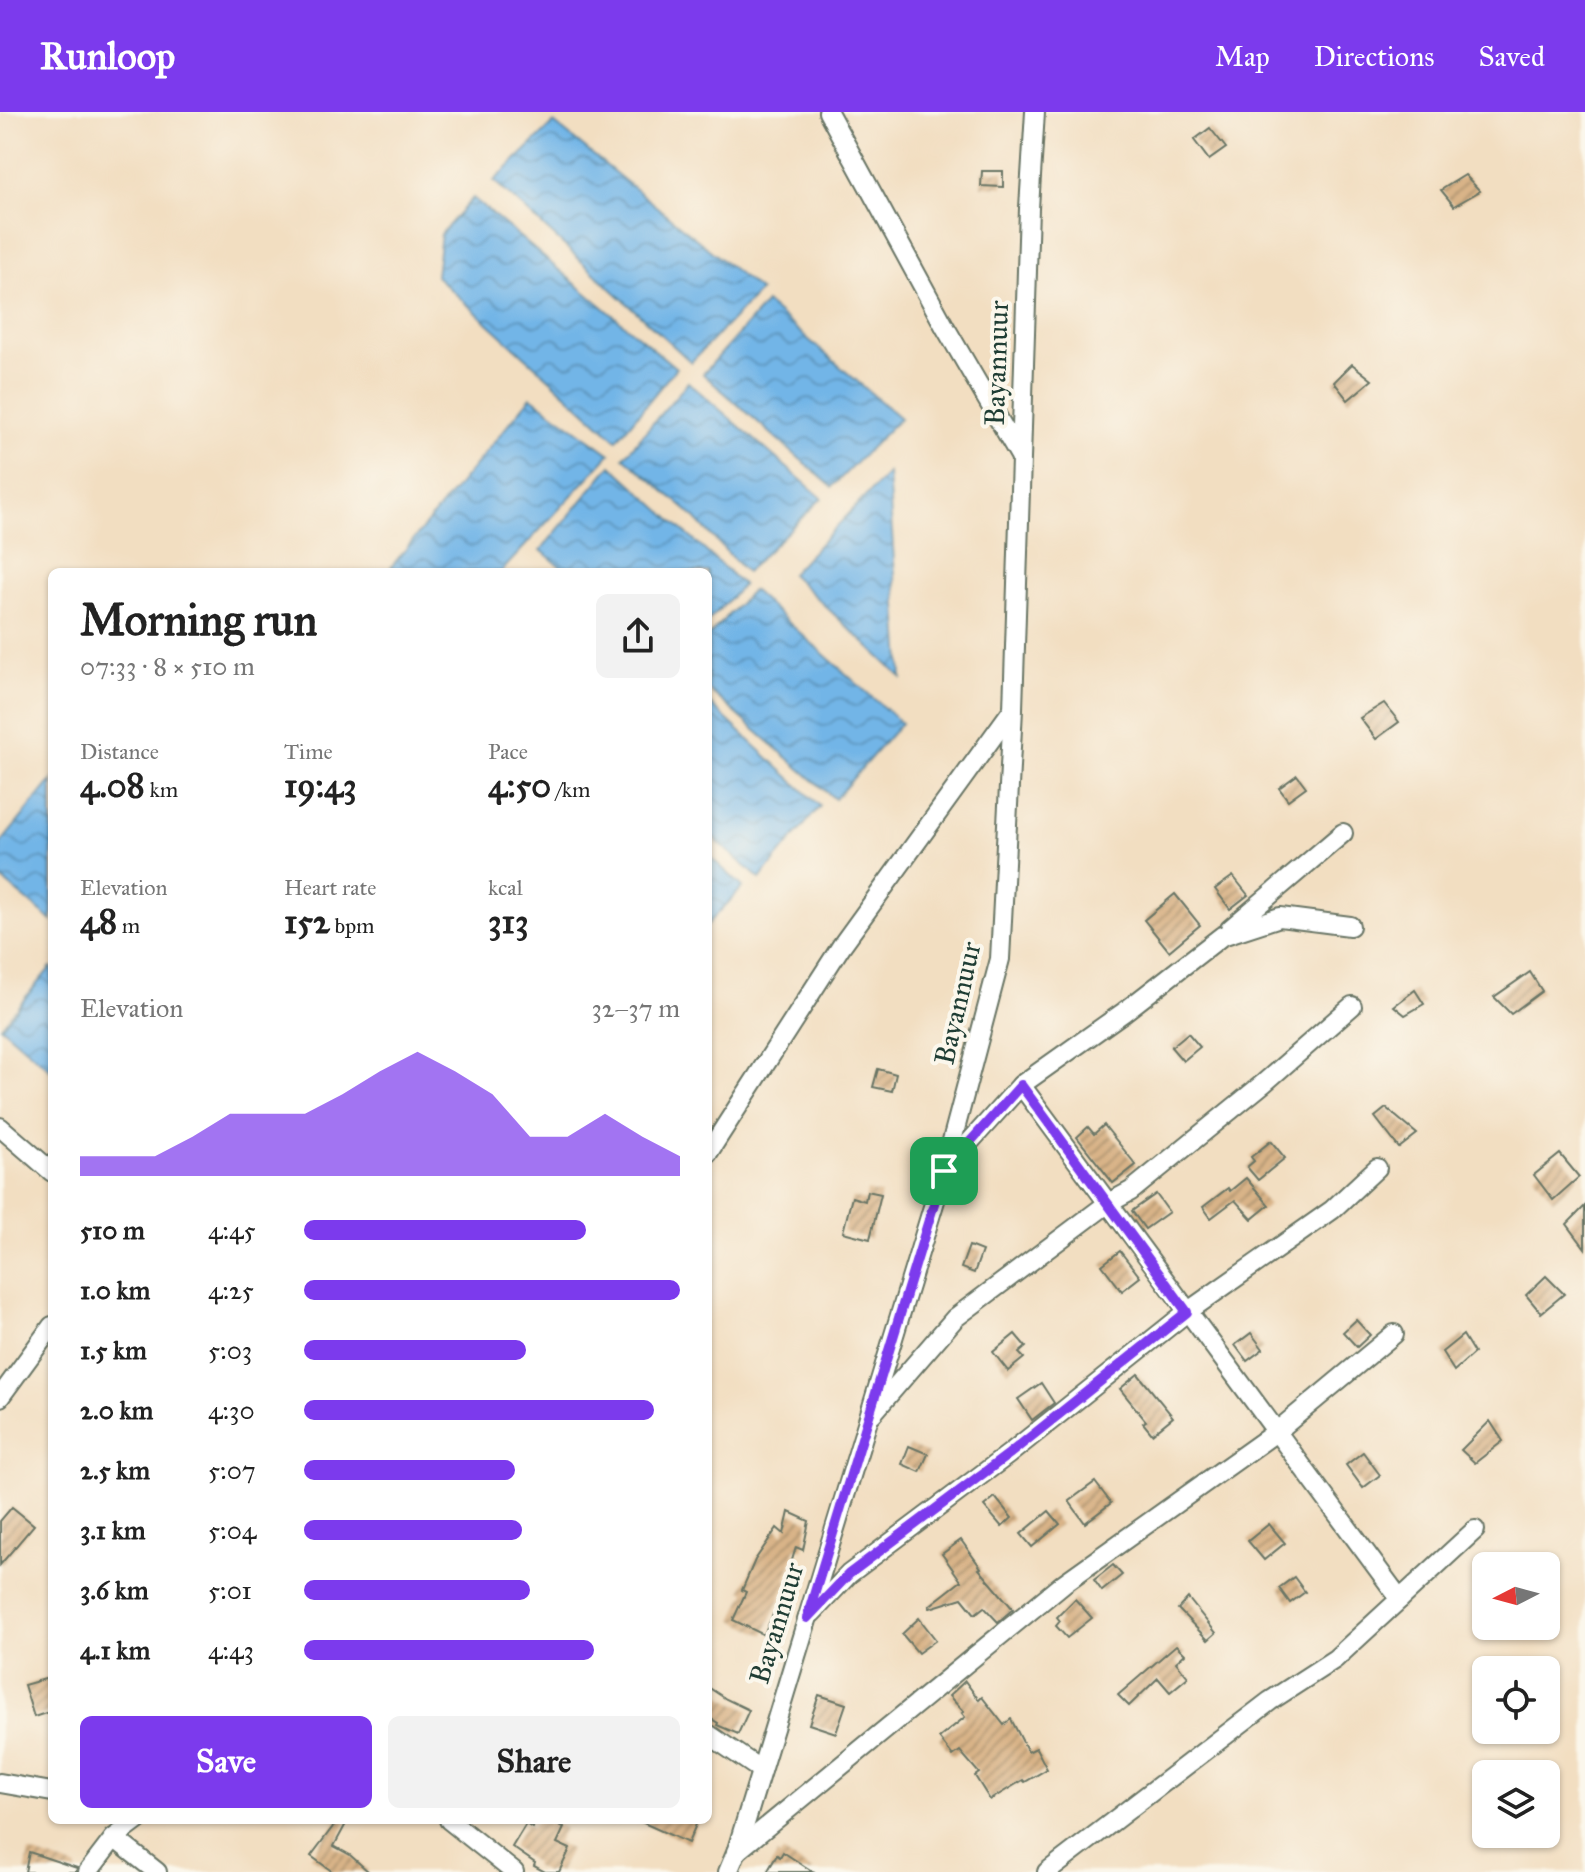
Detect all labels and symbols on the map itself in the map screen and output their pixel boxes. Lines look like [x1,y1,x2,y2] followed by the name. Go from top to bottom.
[977,299,1016,426] street label: Bayannuur
[926,938,989,1068] street label: Bayannuur
[910,1137,978,1205] pin
[1472,1552,1560,1640] north arrow
[741,1558,812,1688] street label: Bayannuur

